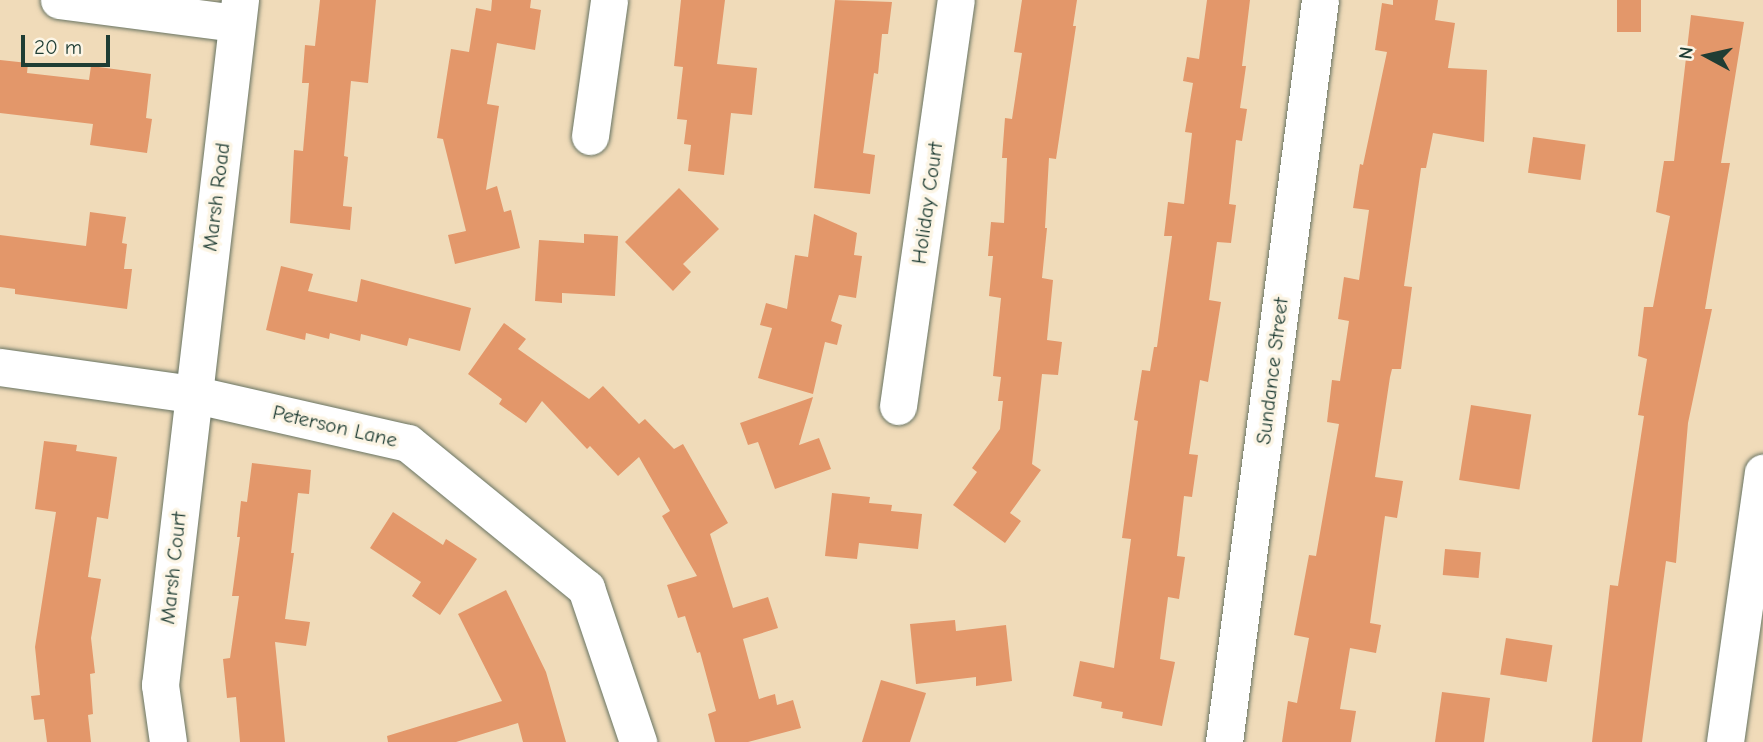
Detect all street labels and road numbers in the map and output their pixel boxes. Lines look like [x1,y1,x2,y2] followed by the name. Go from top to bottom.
[906,140,948,266] street label: Holiday Court
[197,141,235,253] street label: Marsh Road
[1250,296,1294,446] street label: Sundance Street
[270,399,400,453] street label: Peterson Lane
[155,511,191,625] street label: Marsh Court

